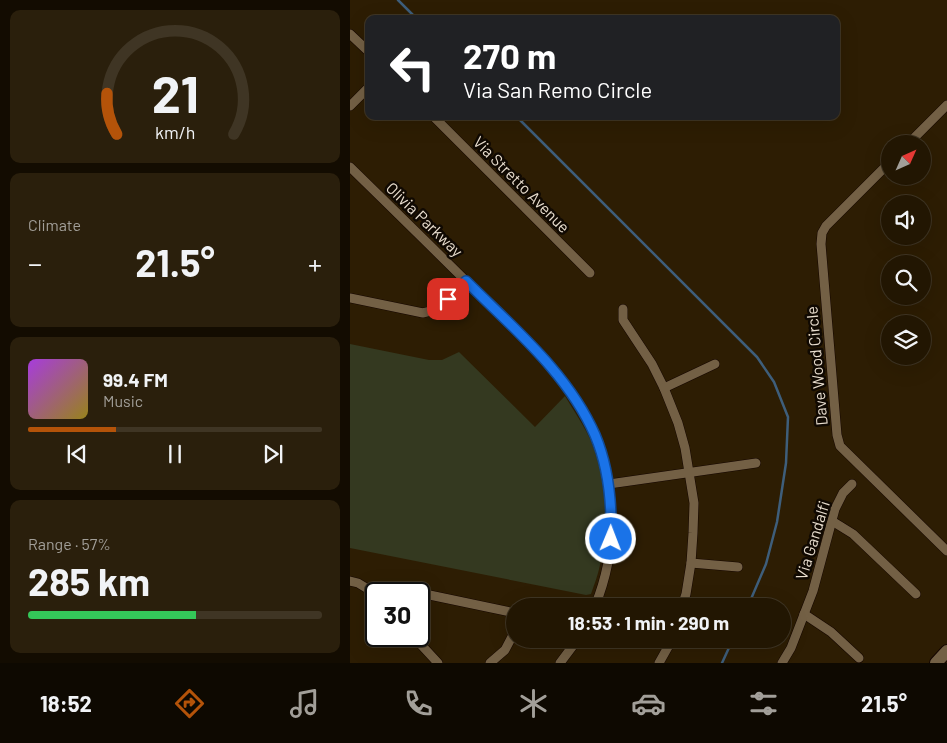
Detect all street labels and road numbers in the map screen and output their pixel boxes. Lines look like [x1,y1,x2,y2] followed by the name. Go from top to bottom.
[470,132,574,236] street label: Via Stretto Avenue
[383,178,468,261] street label: Olivia Parkway
[801,306,831,426] street label: Dave Wood Circle
[791,498,833,582] street label: Via Gandalfi

